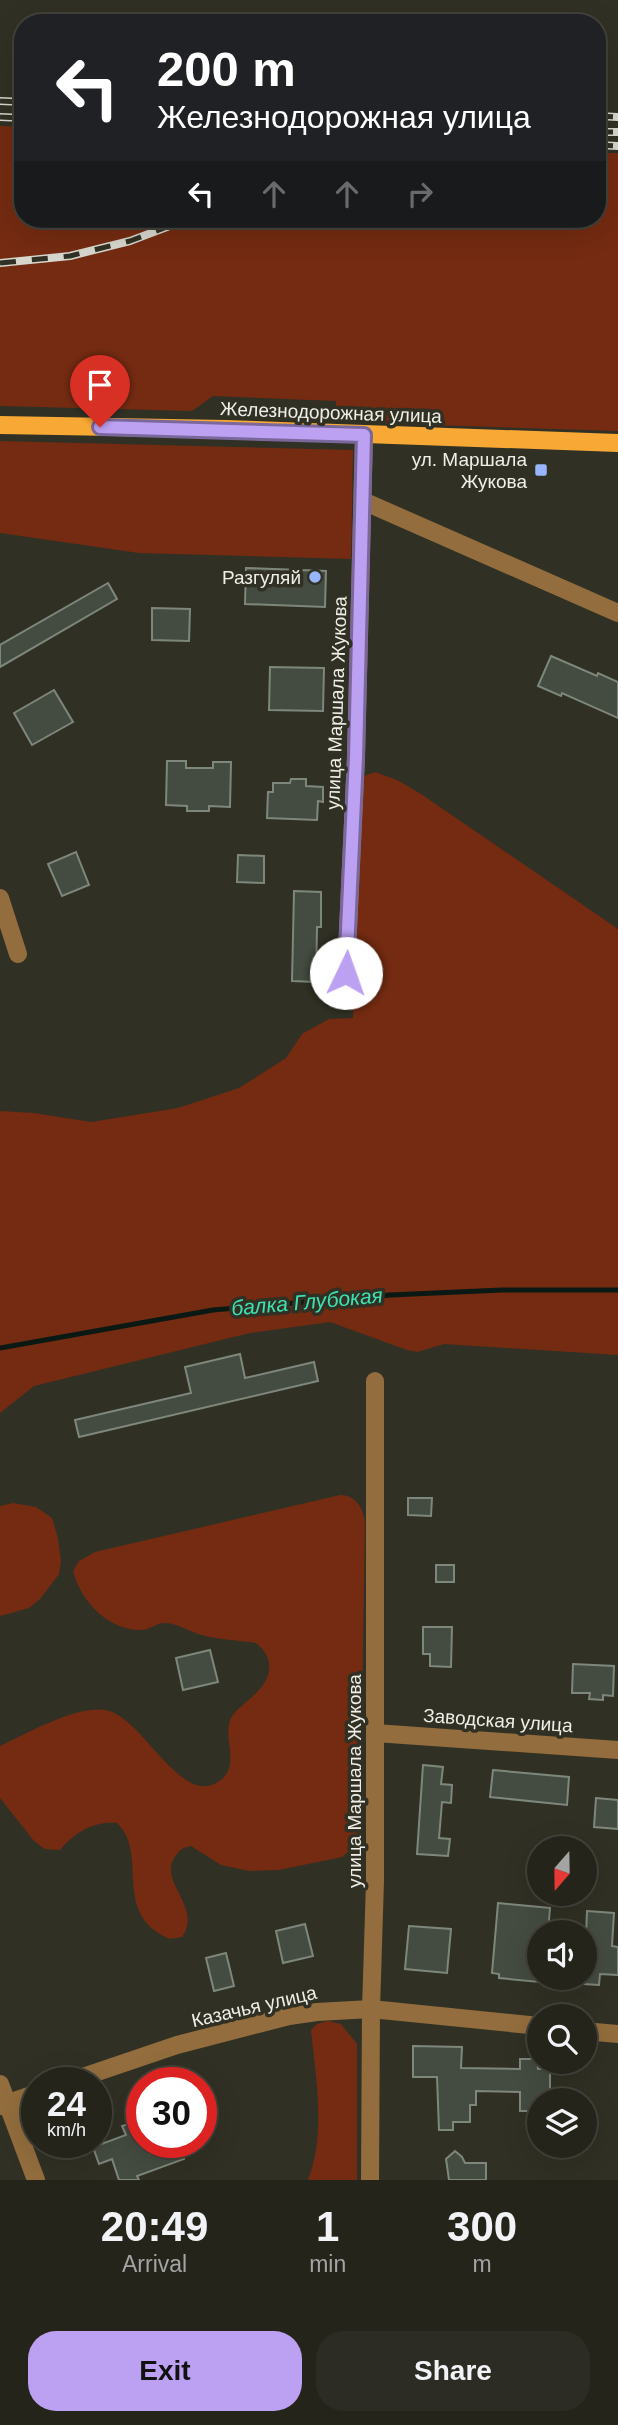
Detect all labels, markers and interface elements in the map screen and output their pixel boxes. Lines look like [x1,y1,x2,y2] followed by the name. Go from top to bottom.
[42,42,133,133] icon: left
[157,42,296,96] text: 200 m
[157,99,531,135] text: Железнодорожная улица
[182,175,220,213] icon: left
[255,175,293,213] icon: ahead
[328,175,366,213] icon: ahead
[401,175,439,213] icon: right
[70,355,130,427] pin
[81,366,119,404] icon: arrive
[220,398,443,427] street label: Железнодорожная улица
[412,449,527,492] place label: ул. Маршала Жукова
[533,462,549,478] marker: ул. Маршала Жукова
[222,567,301,588] place label: Разгуляй
[307,569,323,585] marker: Разгуляй
[322,595,351,810] street label: улица Маршала Жукова
[309,936,383,1010] position arrow
[230,1283,384,1320] water label: балка Глубокая
[344,1674,365,1888] street label: улица Маршала Жукова
[423,1705,574,1736] street label: Заводская улица
[527,1836,597,1906] north arrow
[527,1836,597,2158] map controls
[527,1920,597,1990] button: sound
[189,1982,319,2031] street label: Казачья улица
[527,2004,597,2074] button: search
[126,2067,217,2158] speed limit sign: 30
[47,2084,86,2123] text: 24
[527,2088,597,2158] button: layers
[47,2120,86,2140] text: km/h
[101,2203,208,2250] text: 20:49
[316,2203,339,2250] text: 1
[447,2203,517,2250] text: 300
[122,2251,187,2277] text: Arrival
[309,2251,346,2277] text: min
[473,2251,492,2277] text: m
[28,2331,302,2411] button: Exit
[316,2331,590,2411] button: Share

